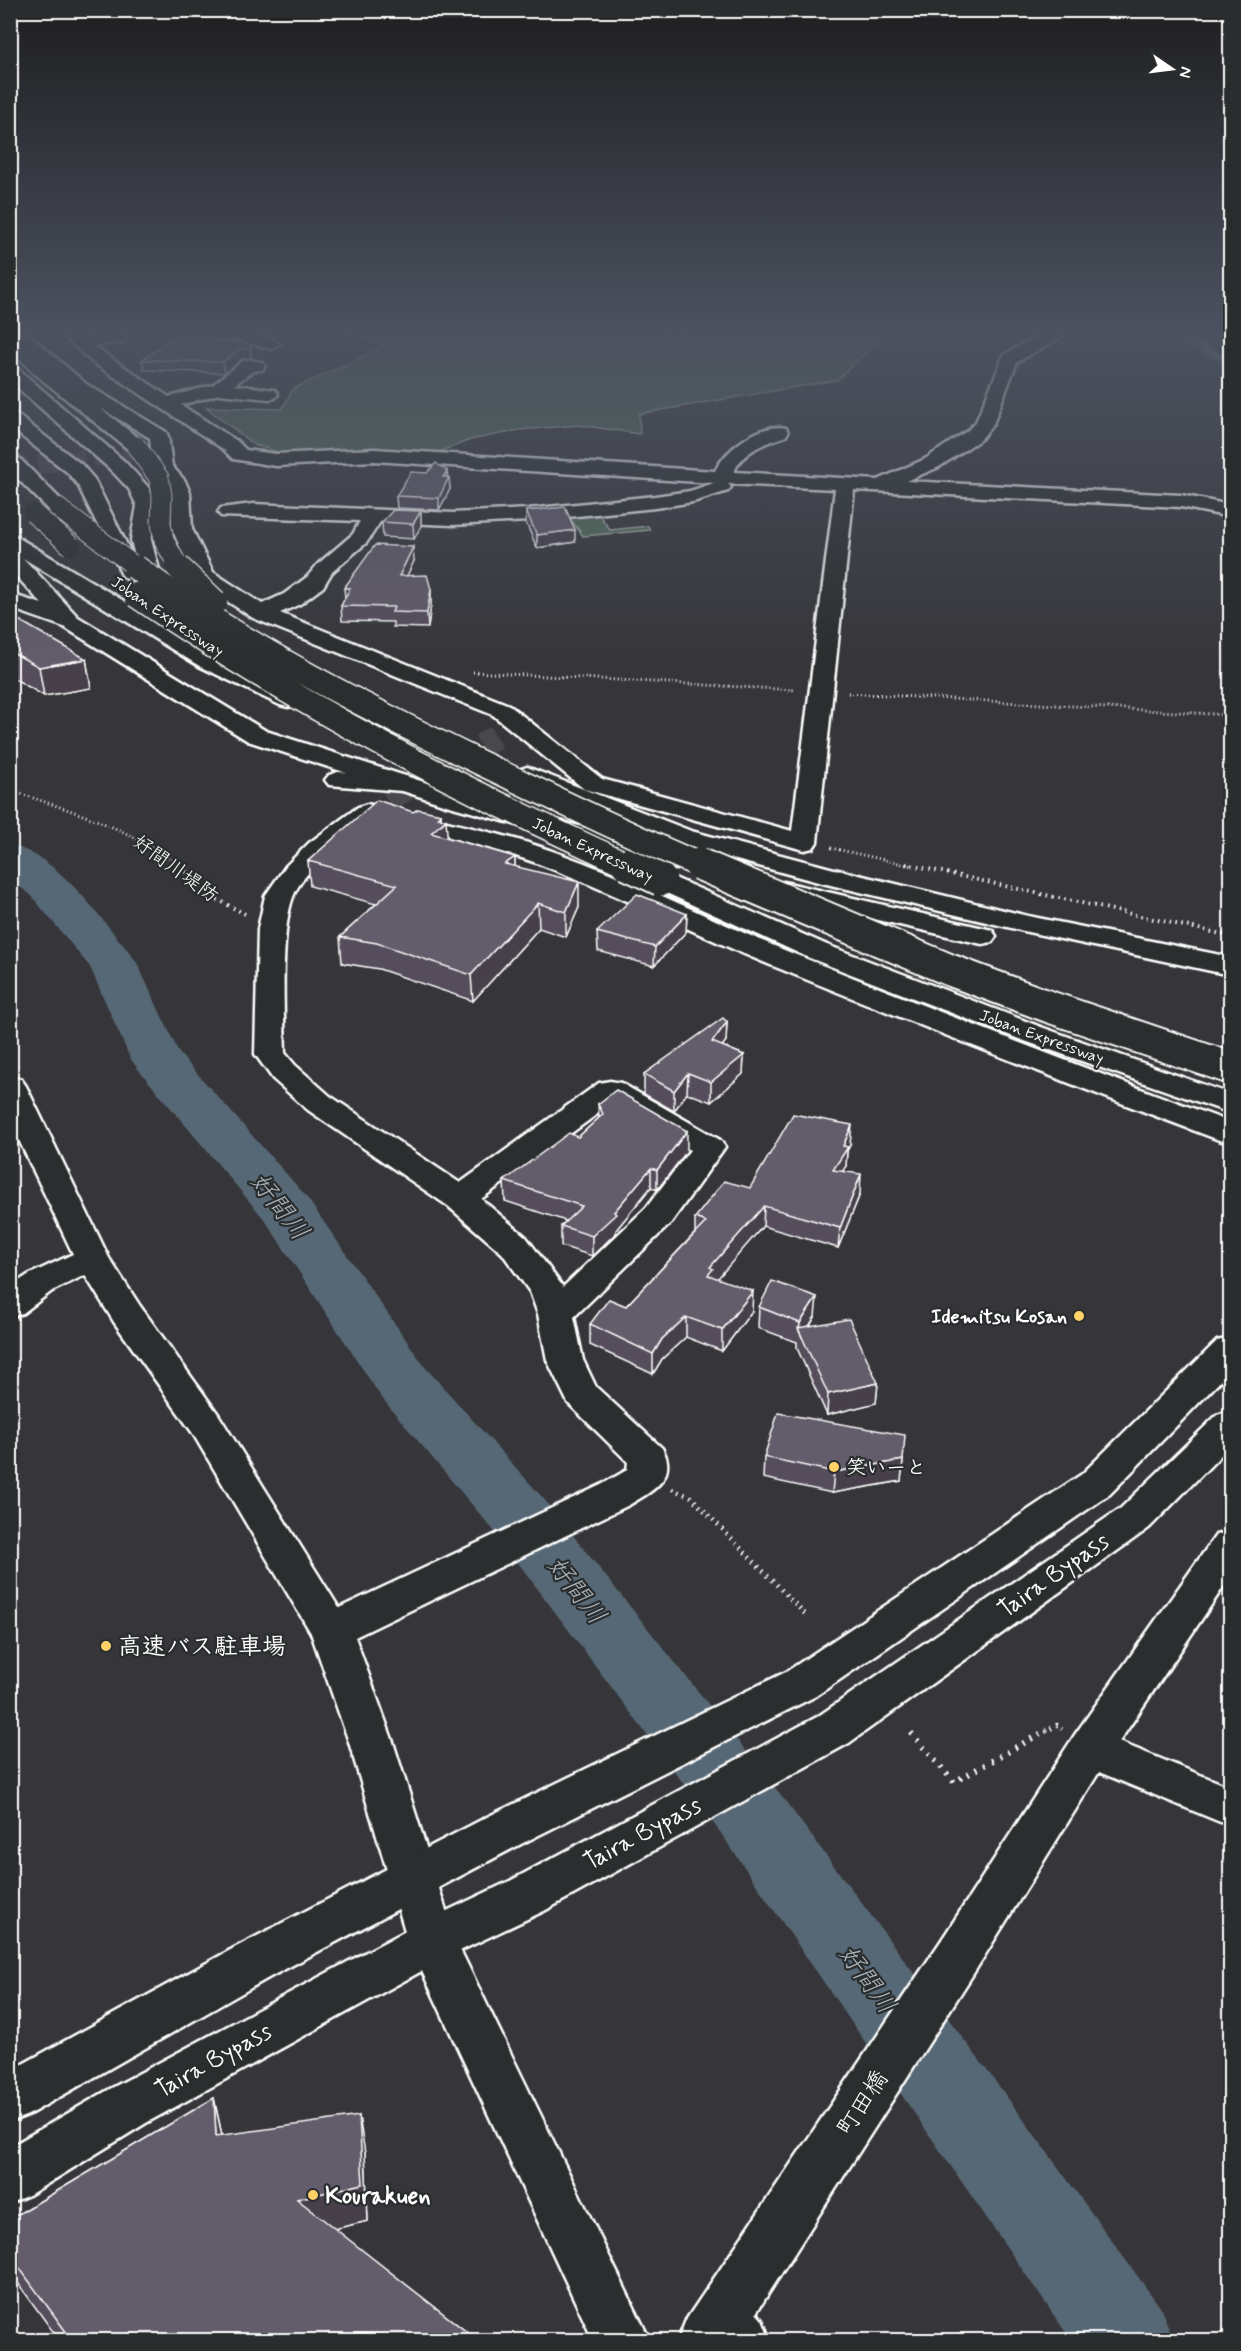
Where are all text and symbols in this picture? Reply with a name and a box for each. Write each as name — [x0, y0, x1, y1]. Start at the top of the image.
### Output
north arrow — [1142, 39, 1202, 99]
text: N — [1174, 65, 1197, 80]
street label: Joban Expressway — [107, 572, 227, 663]
street label: Joban Expressway — [529, 813, 656, 888]
street label: 好間川堤防 — [127, 829, 224, 910]
street label: Joban Expressway — [976, 1005, 1107, 1070]
water label: 好間川 — [241, 1166, 316, 1248]
place label: Idemitsu Kosan — [931, 1304, 1067, 1331]
marker: Idemitsu Kosan — [1072, 1309, 1086, 1323]
place label: 笑いーと — [846, 1455, 926, 1482]
marker: 笑いーと — [827, 1460, 841, 1474]
street label: Taira Bypass — [992, 1526, 1116, 1626]
water label: 好間川 — [538, 1550, 613, 1632]
place label: 高速バス駐車場 — [118, 1632, 286, 1663]
marker: 高速バス駐車場 — [99, 1639, 113, 1653]
street label: Taira Bypass — [578, 1790, 707, 1878]
water label: 好間川 — [830, 1939, 903, 2022]
street label: Taira Bypass — [150, 2016, 278, 2106]
street label: 町田橋 — [831, 2065, 896, 2142]
place label: Kourakuen — [325, 2181, 431, 2212]
marker: Kourakuen — [306, 2188, 320, 2202]

